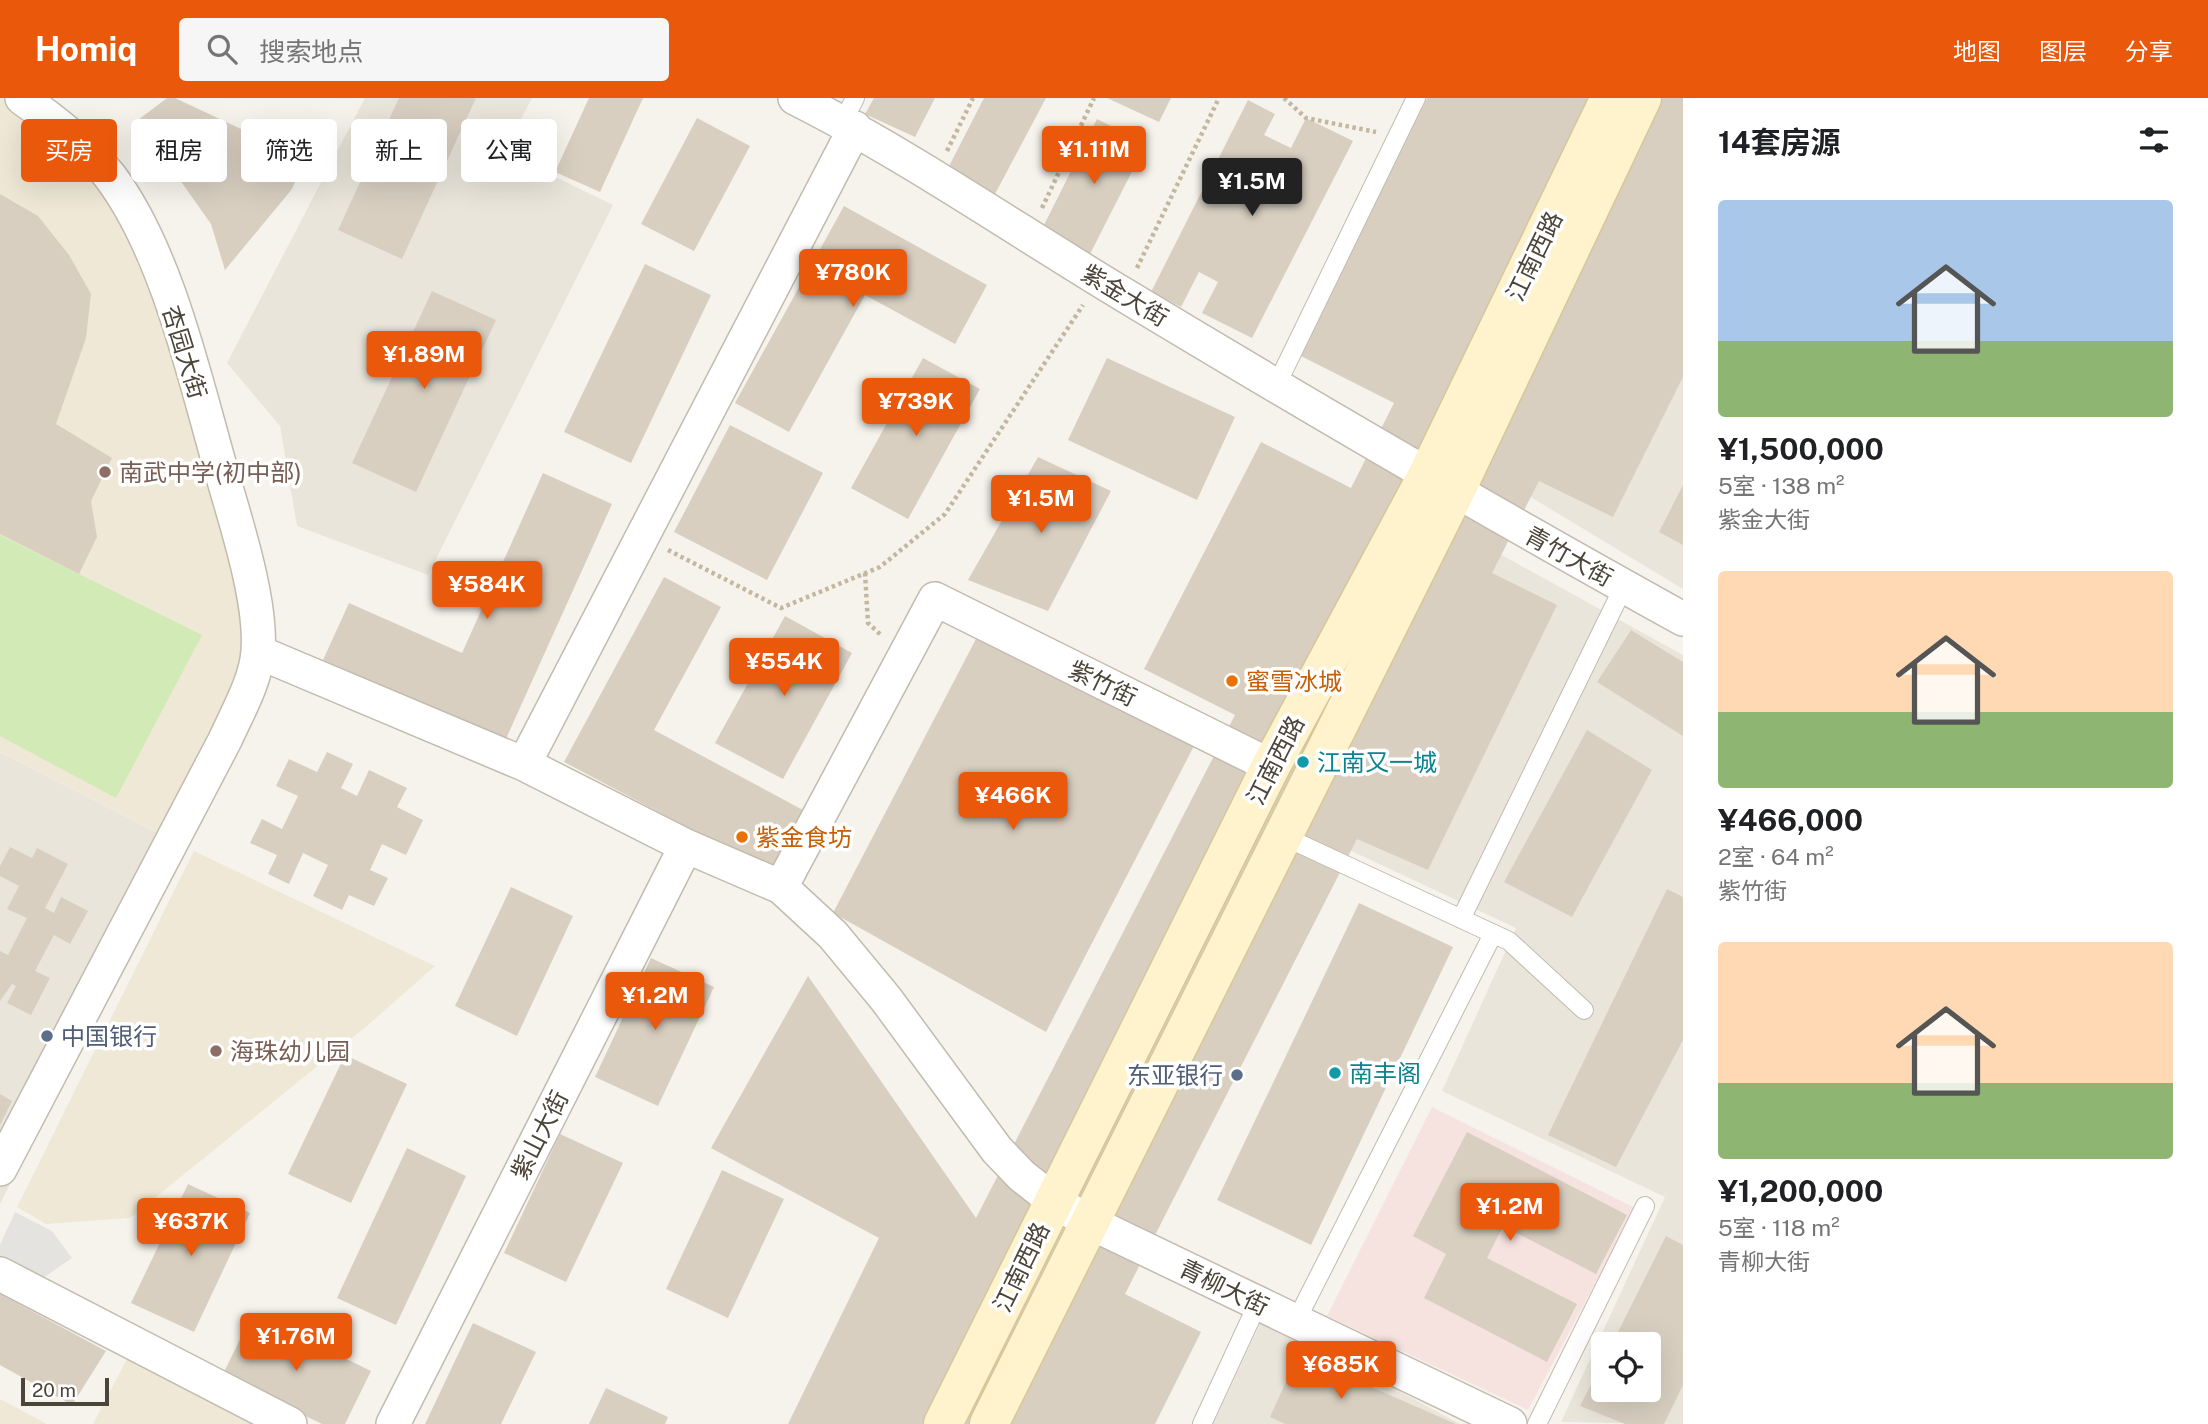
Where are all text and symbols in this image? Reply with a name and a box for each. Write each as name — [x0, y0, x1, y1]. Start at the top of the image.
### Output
search box — [179, 18, 669, 81]
text: Homiq — [35, 30, 137, 68]
icon: search — [203, 30, 241, 68]
text: 搜索地点 — [259, 36, 363, 67]
text: 地图 — [1953, 37, 2001, 65]
text: 图层 — [2039, 37, 2087, 65]
text: 分享 — [2125, 37, 2173, 65]
chip: 买房 — [21, 119, 117, 182]
chip: 租房 — [131, 119, 227, 182]
chip: 筛选 — [241, 119, 337, 182]
chip: 新上 — [351, 119, 447, 182]
chip: 公寓 — [461, 119, 557, 182]
icon: filters — [2135, 121, 2173, 159]
text: 14套房源 — [1718, 124, 1841, 160]
pin: ¥1.11M — [1037, 126, 1151, 186]
text: ¥1.11M — [1058, 135, 1130, 162]
pin: ¥1.5M — [1203, 158, 1301, 218]
text: ¥1.5M — [1218, 167, 1286, 194]
street label: 江南西路 — [1500, 207, 1568, 305]
icon: home — [1883, 246, 2009, 372]
pin: ¥780K — [804, 250, 902, 309]
text: ¥780K — [815, 258, 891, 285]
street label: 紫金大街 — [1077, 258, 1173, 332]
street label: 杏园大街 — [158, 302, 212, 402]
pin: ¥1.89M — [367, 331, 481, 391]
text: ¥1.89M — [383, 340, 465, 367]
pin: ¥739K — [867, 378, 965, 438]
text: ¥739K — [878, 387, 954, 414]
text: ¥1,500,000 — [1718, 431, 1884, 467]
place label: 南武中学(初中部) — [119, 458, 302, 486]
marker: 南武中学(初中部) — [97, 464, 113, 480]
text: 5室 · 138 m² — [1718, 472, 1845, 499]
pin: ¥1.5M — [992, 476, 1090, 535]
text: ¥1.5M — [1007, 484, 1075, 511]
text: 紫金大街 — [1718, 506, 1810, 533]
street label: 青竹大街 — [1520, 520, 1618, 592]
pin: ¥584K — [438, 561, 536, 621]
text: ¥584K — [448, 570, 526, 597]
icon: home — [1883, 617, 2009, 743]
pin: ¥554K — [735, 638, 833, 698]
text: ¥554K — [745, 647, 823, 674]
street label: 紫竹街 — [1065, 655, 1141, 711]
place label: 蜜雪冰城 — [1246, 667, 1342, 695]
marker: 蜜雪冰城 — [1224, 673, 1240, 689]
street label: 江南西路 — [1241, 711, 1309, 809]
place label: 江南又一城 — [1317, 748, 1437, 776]
marker: 江南又一城 — [1295, 754, 1311, 770]
pin: ¥466K — [964, 772, 1062, 832]
text: ¥466K — [974, 781, 1052, 808]
text: ¥466,000 — [1718, 802, 1863, 838]
place label: 紫金食坊 — [756, 823, 852, 851]
marker: 紫金食坊 — [734, 829, 750, 845]
text: 2室 · 64 m² — [1718, 843, 1834, 870]
text: 紫竹街 — [1718, 877, 1787, 904]
pin: ¥1.2M — [606, 972, 704, 1032]
text: ¥1.2M — [621, 981, 689, 1008]
icon: home — [1883, 988, 2009, 1114]
place label: 中国银行 — [61, 1022, 157, 1050]
marker: 中国银行 — [39, 1028, 55, 1044]
place label: 海珠幼儿园 — [230, 1037, 350, 1065]
marker: 海珠幼儿园 — [208, 1043, 224, 1059]
place label: 南丰阁 — [1349, 1059, 1421, 1087]
place label: 东亚银行 — [1127, 1061, 1223, 1089]
marker: 南丰阁 — [1327, 1065, 1343, 1081]
marker: 东亚银行 — [1229, 1067, 1245, 1083]
street label: 紫山大街 — [505, 1086, 573, 1184]
text: ¥1,200,000 — [1718, 1173, 1883, 1209]
pin: ¥1.2M — [1461, 1184, 1559, 1243]
text: ¥1.2M — [1476, 1192, 1544, 1219]
pin: ¥637K — [142, 1198, 240, 1258]
text: ¥637K — [153, 1207, 229, 1234]
text: 5室 · 118 m² — [1718, 1214, 1840, 1241]
street label: 江南西路 — [987, 1218, 1055, 1316]
text: 青柳大街 — [1718, 1248, 1810, 1275]
street label: 青柳大街 — [1175, 1253, 1273, 1321]
pin: ¥1.76M — [239, 1314, 353, 1373]
text: ¥1.76M — [256, 1322, 336, 1349]
map controls — [1591, 1332, 1661, 1402]
button: locate — [1591, 1332, 1661, 1402]
pin: ¥685K — [1292, 1342, 1390, 1401]
text: ¥685K — [1302, 1350, 1380, 1377]
scale bar — [21, 1375, 108, 1407]
text: 20 m — [32, 1379, 76, 1401]

